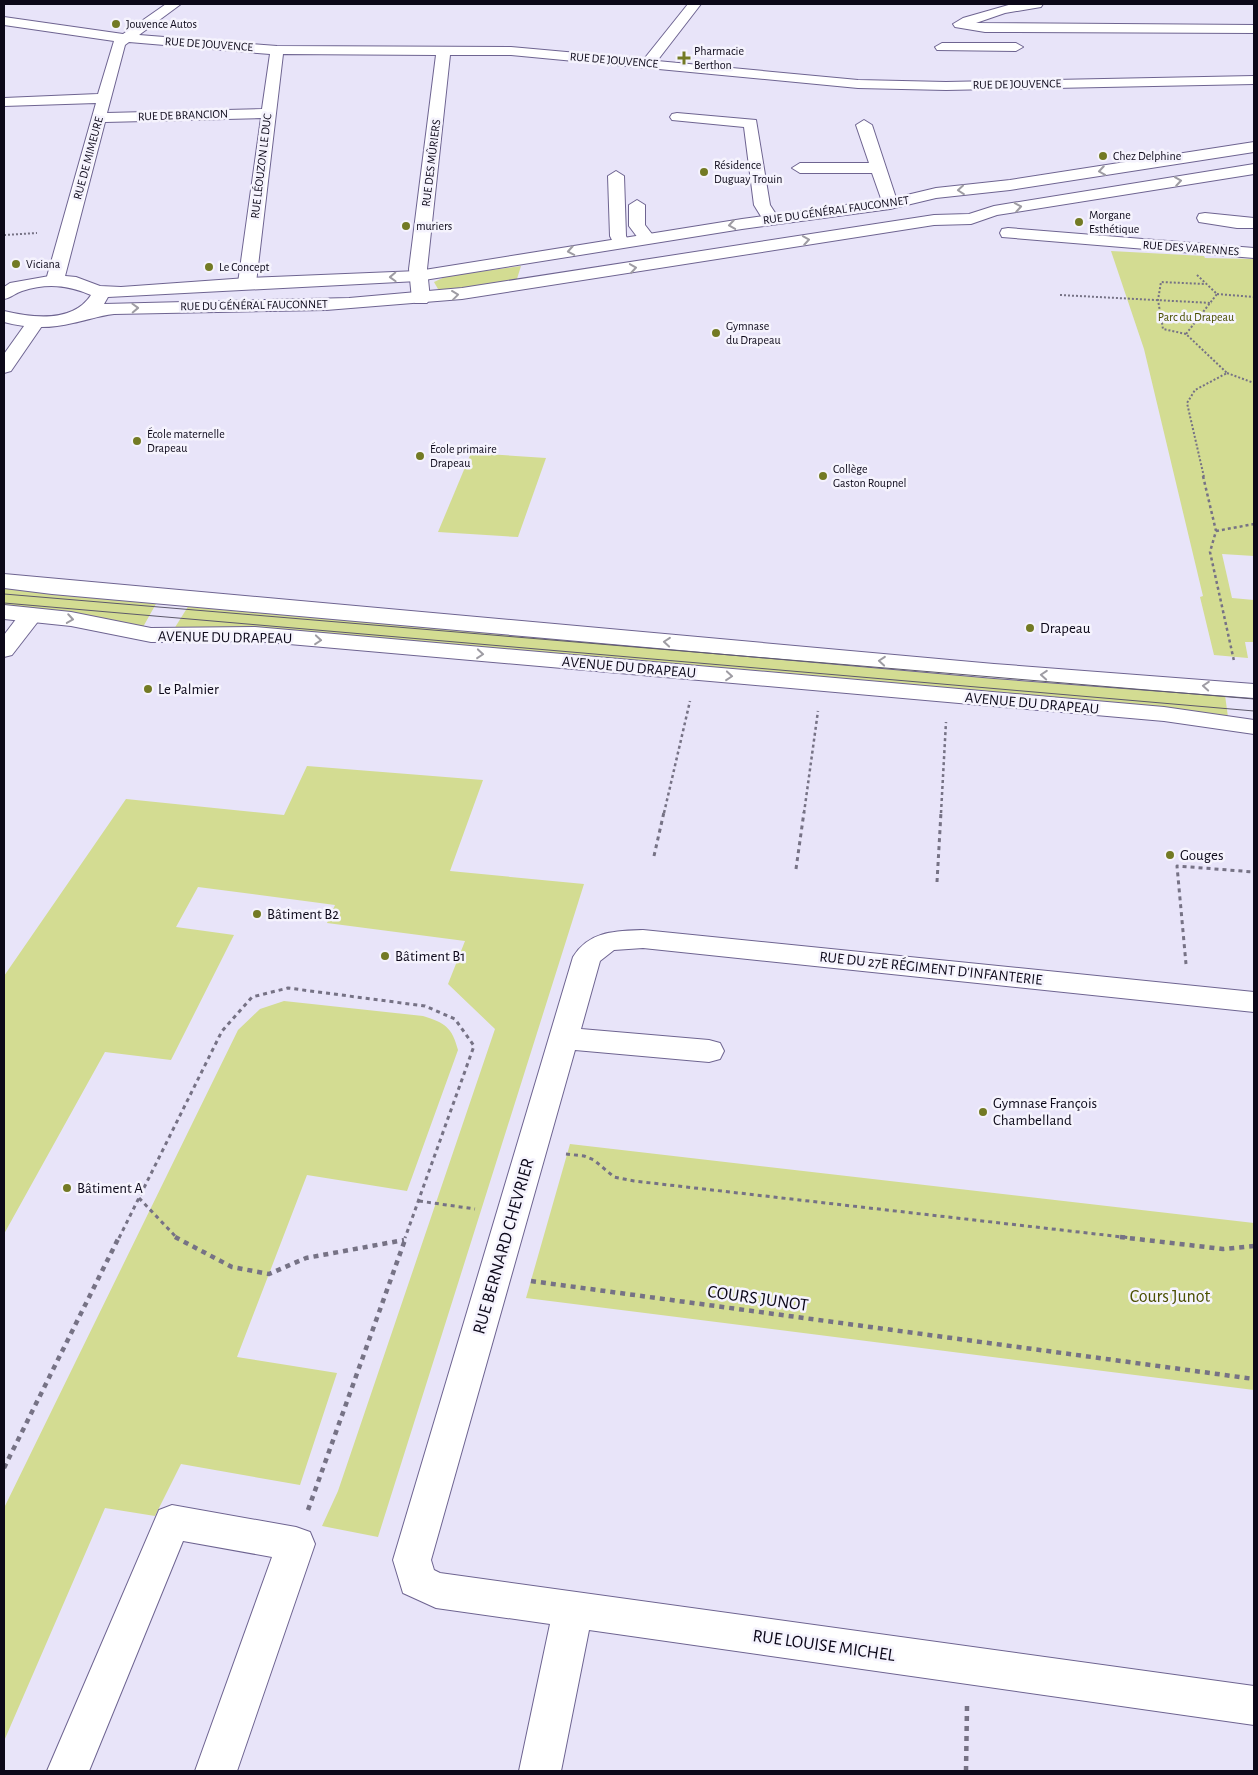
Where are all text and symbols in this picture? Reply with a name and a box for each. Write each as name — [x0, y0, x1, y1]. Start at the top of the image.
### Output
marker: Jouvence Autos — [110, 18, 122, 30]
place label: Jouvence Autos — [126, 18, 197, 30]
street label: RUE DE JOUVENCE — [164, 35, 254, 53]
place label: Pharmacie Berthon — [694, 45, 744, 71]
street label: RUE DE JOUVENCE — [569, 50, 659, 70]
marker: Pharmacie Berthon — [678, 52, 690, 64]
street label: RUE DE JOUVENCE — [973, 77, 1062, 91]
street label: RUE DE BRANCION — [138, 107, 228, 123]
street label: RUE LÉOUZON LE DUC — [248, 113, 273, 219]
street label: RUE DE MIMEURE — [71, 115, 105, 201]
street label: RUE DES MÛRIERS — [419, 118, 442, 207]
marker: Chez Delphine — [1097, 150, 1109, 162]
place label: Chez Delphine — [1113, 150, 1181, 162]
place label: Résidence Duguay Trouin — [714, 159, 782, 186]
one-way arrow — [1098, 165, 1107, 175]
marker: Résidence Duguay Trouin — [698, 166, 710, 178]
one-way arrow — [1175, 176, 1183, 187]
one-way arrow — [957, 184, 965, 195]
street label: RUE DU GÉNÉRAL FAUCONNET — [762, 193, 910, 226]
one-way arrow — [1014, 203, 1022, 213]
place label: Morgane Esthétique — [1089, 209, 1139, 235]
marker: Morgane Esthétique — [1073, 216, 1085, 228]
marker: muriers — [400, 220, 412, 232]
place label: muriers — [416, 220, 452, 232]
one-way arrow — [727, 220, 736, 230]
one-way arrow — [802, 236, 811, 246]
street label: RUE DES VARENNES — [1142, 239, 1240, 257]
one-way arrow — [567, 245, 576, 255]
marker: Viciana — [10, 258, 22, 270]
place label: Viciana — [26, 258, 61, 270]
marker: Le Concept — [203, 261, 215, 273]
place label: Le Concept — [219, 261, 270, 273]
one-way arrow — [629, 263, 637, 273]
one-way arrow — [389, 271, 397, 282]
one-way arrow — [451, 290, 459, 301]
street label: RUE DU GÉNÉRAL FAUCONNET — [180, 297, 328, 312]
one-way arrow — [132, 302, 140, 313]
park label: Parc du Drapeau — [1158, 311, 1234, 323]
place label: Gymnase du Drapeau — [726, 320, 781, 346]
marker: Gymnase du Drapeau — [710, 327, 722, 339]
place label: École maternelle Drapeau — [147, 427, 225, 454]
marker: École maternelle Drapeau — [131, 435, 143, 447]
place label: École primaire Drapeau — [430, 442, 497, 469]
marker: École primaire Drapeau — [414, 450, 426, 462]
place label: Collège Gaston Roupnel — [833, 463, 907, 489]
marker: Collège Gaston Roupnel — [817, 470, 829, 482]
one-way arrow — [66, 613, 74, 624]
place label: Drapeau — [1040, 621, 1091, 636]
marker: Drapeau — [1024, 622, 1036, 634]
street label: AVENUE DU DRAPEAU — [158, 629, 292, 646]
one-way arrow — [314, 634, 322, 645]
one-way arrow — [663, 637, 671, 648]
one-way arrow — [476, 648, 484, 659]
street label: AVENUE DU DRAPEAU — [561, 654, 697, 681]
one-way arrow — [877, 656, 885, 667]
one-way arrow — [1039, 669, 1047, 680]
one-way arrow — [725, 670, 733, 681]
one-way arrow — [1201, 681, 1209, 692]
place label: Le Palmier — [158, 682, 219, 697]
marker: Le Palmier — [142, 683, 154, 695]
street label: AVENUE DU DRAPEAU — [964, 690, 1100, 717]
place label: Gouges — [1180, 848, 1224, 863]
marker: Gouges — [1164, 849, 1176, 861]
place label: Bâtiment B2 — [267, 907, 339, 922]
marker: Bâtiment B2 — [251, 908, 263, 920]
street label: RUE DU 27E RÉGIMENT D'INFANTERIE — [819, 947, 1043, 988]
place label: Bâtiment B1 — [395, 949, 466, 964]
marker: Bâtiment B1 — [379, 950, 391, 962]
place label: Gymnase François Chambelland — [993, 1096, 1097, 1128]
marker: Gymnase François Chambelland — [977, 1106, 989, 1118]
street label: RUE BERNARD CHEVRIER — [470, 1156, 538, 1336]
place label: Bâtiment A — [77, 1181, 143, 1196]
marker: Bâtiment A — [61, 1182, 73, 1194]
street label: COURS JUNOT — [706, 1283, 810, 1315]
park label: Cours Junot — [1130, 1288, 1211, 1306]
street label: RUE LOUISE MICHEL — [751, 1627, 897, 1665]

